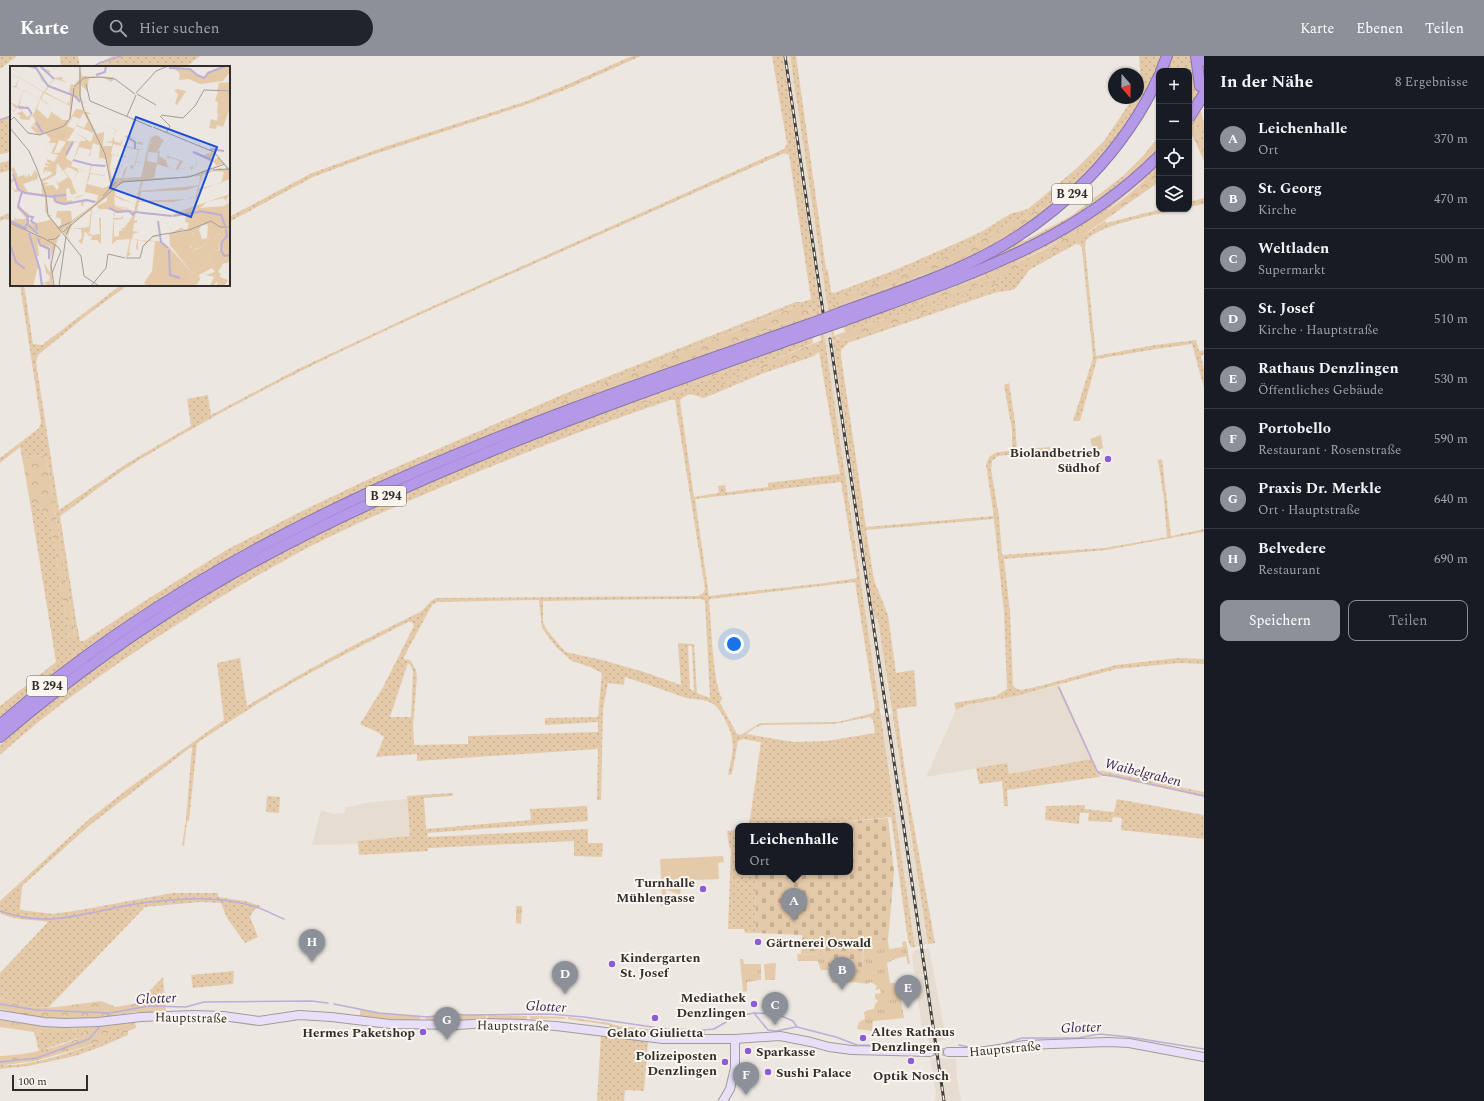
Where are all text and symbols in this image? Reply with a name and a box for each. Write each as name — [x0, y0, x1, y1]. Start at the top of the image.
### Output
search box — [93, 10, 373, 46]
text: Karte — [20, 14, 69, 43]
icon: search — [107, 17, 129, 39]
text: Hier suchen — [139, 17, 220, 40]
text: Karte — [1300, 18, 1334, 39]
text: Ebenen — [1356, 18, 1403, 39]
text: Teilen — [1425, 18, 1464, 39]
inset map — [10, 66, 230, 286]
north arrow — [1108, 68, 1144, 104]
map controls — [1156, 68, 1192, 212]
button: + — [1156, 68, 1192, 104]
text: In der Nähe — [1220, 69, 1313, 95]
text: 8 Ergebnisse — [1395, 72, 1468, 92]
button: − — [1156, 104, 1192, 140]
text: Leichenhalle — [1258, 117, 1347, 140]
text: A — [1228, 129, 1238, 149]
text: 370 m — [1434, 129, 1468, 149]
button: locate — [1156, 140, 1192, 176]
text: Ort — [1258, 140, 1278, 160]
button: layers — [1156, 176, 1192, 212]
text: St. Georg — [1258, 177, 1322, 200]
road number: B 294 — [1052, 184, 1092, 204]
text: B — [1228, 189, 1238, 209]
text: 470 m — [1434, 189, 1468, 209]
text: Kirche — [1258, 200, 1297, 220]
text: Weltladen — [1258, 237, 1329, 260]
text: C — [1228, 249, 1238, 269]
text: 500 m — [1434, 249, 1468, 269]
text: Supermarkt — [1258, 260, 1325, 280]
text: St. Josef — [1258, 297, 1314, 320]
text: D — [1228, 309, 1238, 329]
text: 510 m — [1434, 309, 1468, 329]
text: Kirche · Hauptstraße — [1258, 320, 1378, 340]
text: Rathaus Denzlingen — [1258, 357, 1399, 380]
text: E — [1229, 369, 1237, 389]
text: 530 m — [1434, 369, 1468, 389]
text: Öffentliches Gebäude — [1258, 380, 1384, 400]
text: Portobello — [1258, 417, 1331, 440]
text: F — [1229, 429, 1237, 449]
text: 590 m — [1434, 429, 1468, 449]
text: Restaurant · Rosenstraße — [1258, 440, 1401, 460]
place label: Biolandbetrieb Südhof — [1010, 443, 1101, 478]
marker: Biolandbetrieb Südhof — [1103, 454, 1113, 464]
text: Praxis Dr. Merkle — [1258, 477, 1381, 500]
road number: B 294 — [366, 486, 406, 506]
text: G — [1228, 489, 1238, 509]
text: 640 m — [1434, 489, 1468, 509]
text: Ort · Hauptstraße — [1258, 500, 1360, 520]
text: Belvedere — [1258, 537, 1326, 560]
text: H — [1228, 549, 1238, 569]
text: 690 m — [1434, 549, 1468, 569]
text: Restaurant — [1258, 560, 1320, 580]
button: Speichern — [1220, 600, 1340, 641]
button: Teilen — [1348, 600, 1468, 641]
your location — [724, 634, 744, 654]
road number: B 294 — [27, 676, 67, 696]
water label: Waibelgraben — [1102, 753, 1184, 792]
popup — [735, 823, 853, 875]
text: Leichenhalle — [749, 828, 839, 851]
text: Ort — [749, 851, 770, 871]
place label: Turnhalle Mühlengasse — [616, 873, 695, 908]
marker: Turnhalle Mühlengasse — [698, 884, 708, 894]
pin: A — [781, 888, 807, 921]
pin: H — [299, 929, 325, 962]
place label: Gärtnerei Oswald — [766, 933, 872, 953]
marker: Gärtnerei Oswald — [753, 937, 763, 947]
place label: Kindergarten St. Josef — [620, 948, 700, 983]
pin: B — [829, 957, 855, 990]
marker: Kindergarten St. Josef — [607, 959, 617, 969]
pin: D — [552, 961, 578, 994]
pin: E — [895, 975, 921, 1008]
water label: Glotter — [135, 987, 177, 1010]
place label: Mediathek Denzlingen — [677, 988, 746, 1023]
pin: C — [762, 992, 788, 1025]
water label: Glotter — [525, 995, 567, 1018]
marker: Mediathek Denzlingen — [749, 999, 759, 1009]
street label: Hauptstraße — [155, 1007, 227, 1029]
pin: G — [434, 1007, 460, 1040]
marker: Gelato Giulietta — [650, 1013, 660, 1023]
street label: Hauptstraße — [477, 1015, 549, 1037]
water label: Glotter — [1060, 1016, 1102, 1039]
place label: Altes Rathaus Denzlingen — [871, 1022, 955, 1057]
place label: Hermes Paketshop — [302, 1023, 415, 1043]
place label: Gelato Giulietta — [607, 1023, 703, 1043]
marker: Hermes Paketshop — [418, 1027, 428, 1037]
marker: Altes Rathaus Denzlingen — [858, 1033, 868, 1043]
street label: Hauptstraße — [968, 1036, 1042, 1062]
place label: Sparkasse — [756, 1042, 815, 1062]
place label: Polizeiposten Denzlingen — [635, 1046, 717, 1081]
marker: Sparkasse — [743, 1046, 753, 1056]
marker: Optik Nosch — [906, 1056, 916, 1066]
marker: Polizeiposten Denzlingen — [720, 1057, 730, 1067]
pin: F — [733, 1062, 759, 1095]
place label: Sushi Palace — [776, 1063, 851, 1083]
place label: Optik Nosch — [873, 1066, 949, 1086]
marker: Sushi Palace — [763, 1067, 773, 1077]
scale bar — [12, 1073, 88, 1092]
text: 100 m — [18, 1073, 47, 1090]

